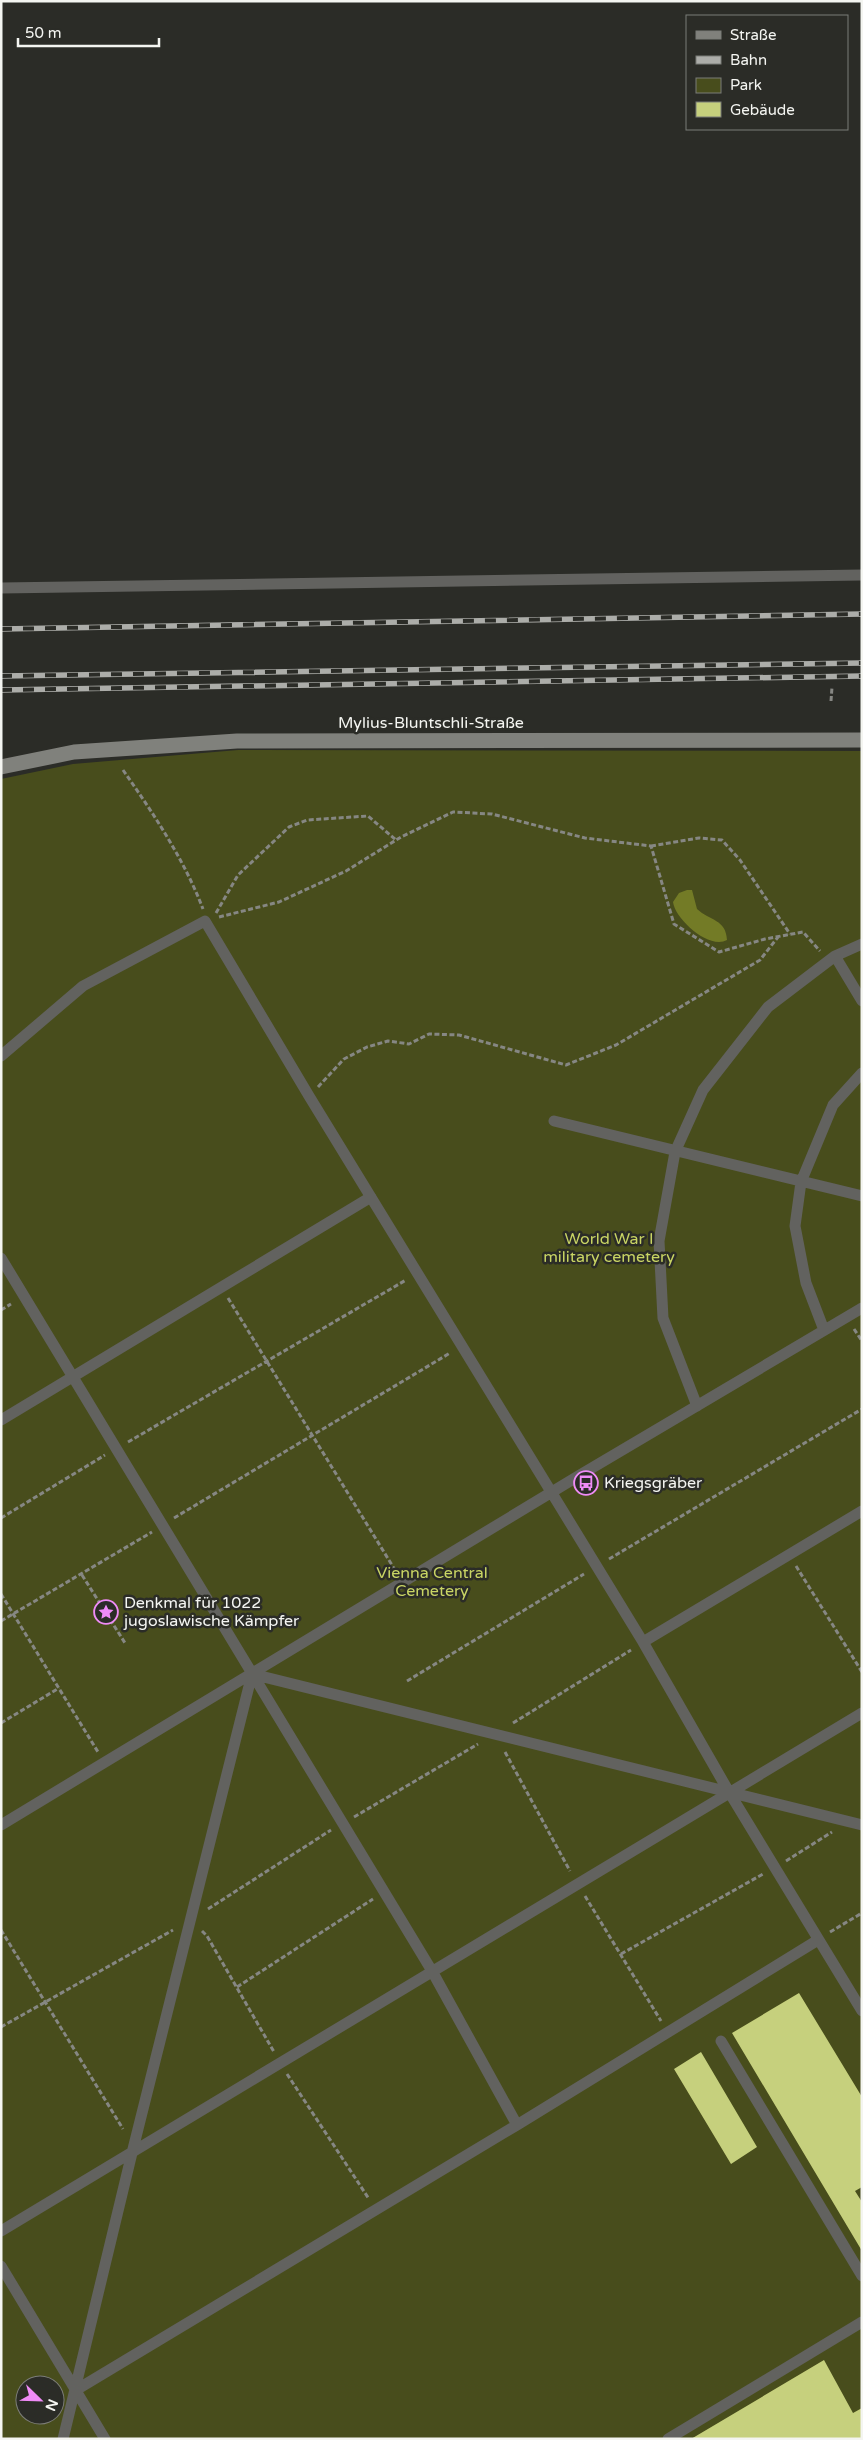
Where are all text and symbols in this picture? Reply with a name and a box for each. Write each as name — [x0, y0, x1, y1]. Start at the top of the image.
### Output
scale bar — [18, 15, 159, 47]
legend — [686, 15, 848, 130]
text: 50 m — [25, 24, 62, 42]
text: Straße — [730, 26, 776, 44]
text: Bahn — [730, 51, 767, 69]
text: Park — [730, 76, 762, 94]
text: Gebäude — [730, 101, 795, 119]
street label: Mylius-Bluntschli-Straße — [338, 713, 524, 733]
park label: World War I military cemetery — [543, 1229, 675, 1267]
bus stop icon: Kriegsgräber — [573, 1470, 599, 1496]
place label: Kriegsgräber — [604, 1473, 703, 1493]
park label: Vienna Central Cemetery — [376, 1563, 488, 1601]
place label: Denkmal für 1022 jugoslawische Kämpfer — [123, 1593, 300, 1631]
place icon: Denkmal für 1022 jugoslawische Kämpfer — [93, 1599, 119, 1625]
north arrow — [15, 2375, 65, 2425]
text: N — [41, 2396, 62, 2413]

